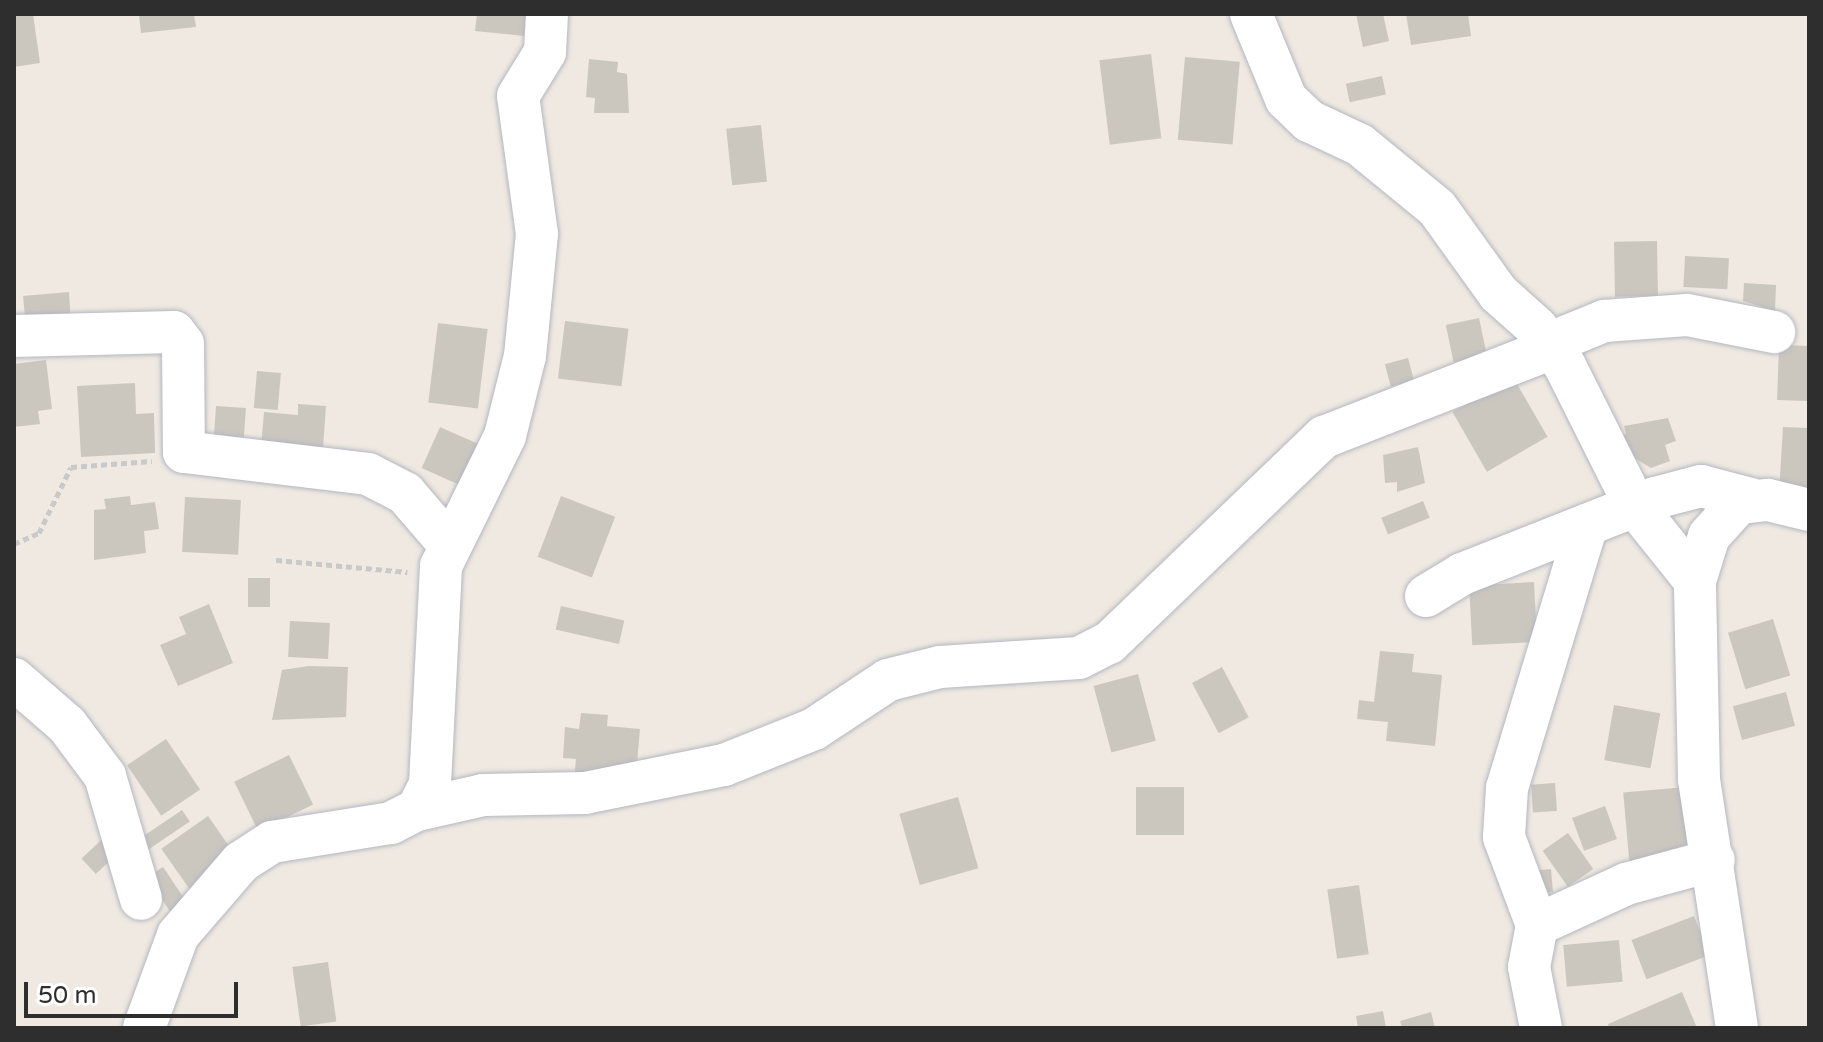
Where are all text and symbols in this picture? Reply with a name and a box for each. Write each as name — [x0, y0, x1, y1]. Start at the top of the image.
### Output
scale bar — [28, 966, 242, 1016]
text: 50 m — [38, 981, 96, 1010]

